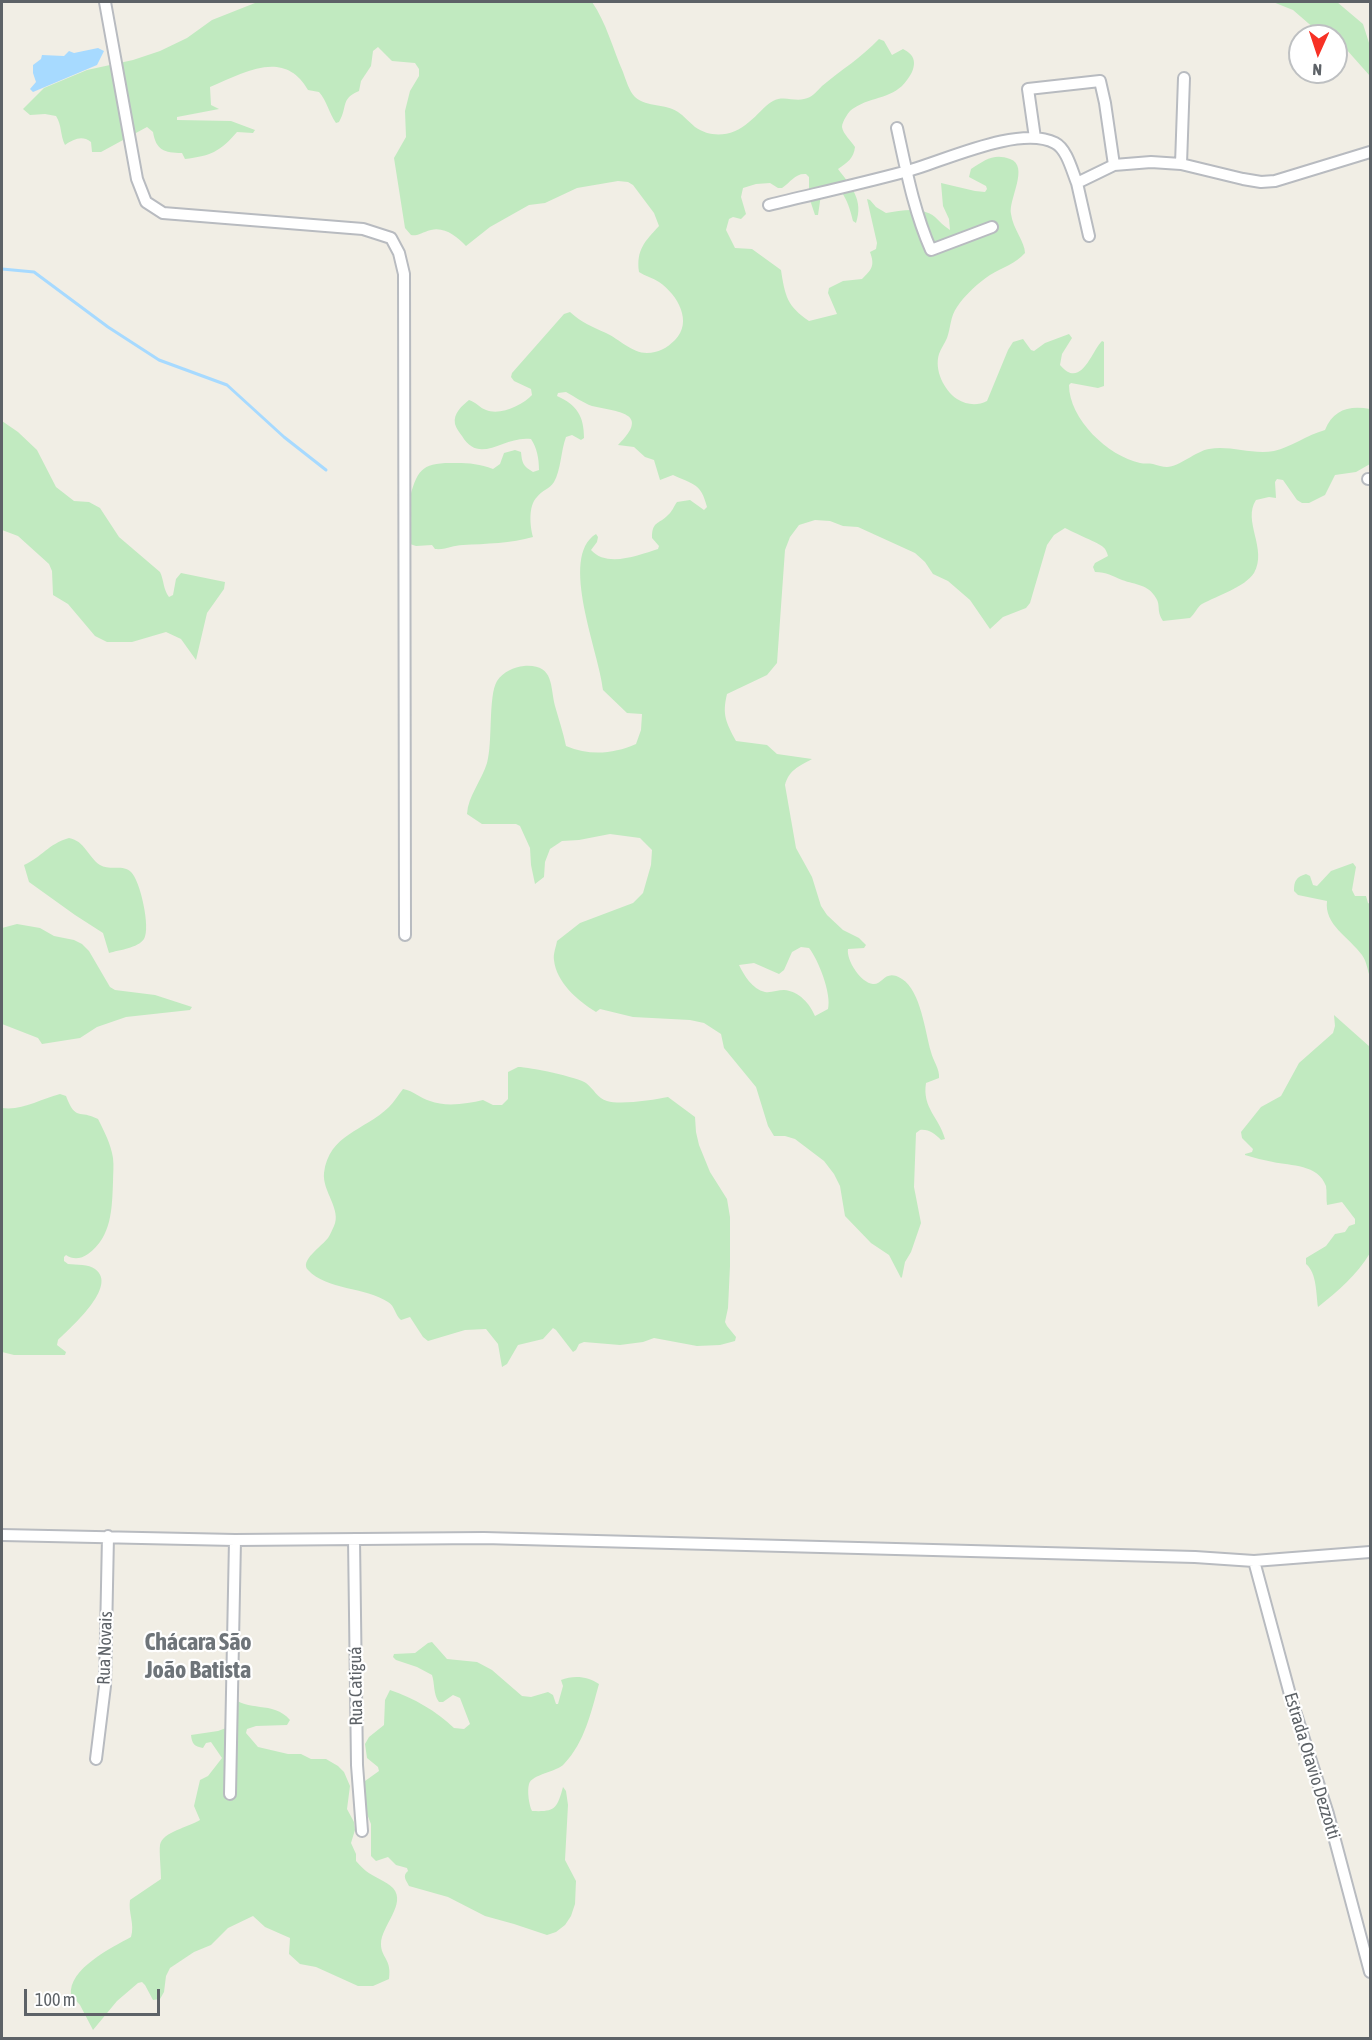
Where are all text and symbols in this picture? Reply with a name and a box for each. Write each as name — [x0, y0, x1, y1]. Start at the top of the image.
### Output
north arrow — [1288, 24, 1348, 84]
text: N — [1312, 61, 1322, 79]
street label: Rua Novais — [93, 1611, 117, 1685]
district label: Chácara São João Batista — [144, 1628, 252, 1684]
street label: Rua Catiguá — [345, 1646, 367, 1726]
street label: Estrada Otavio Dezzotti — [1279, 1690, 1345, 1842]
scale bar — [27, 1977, 164, 2015]
text: 100 m — [35, 1989, 76, 2010]

